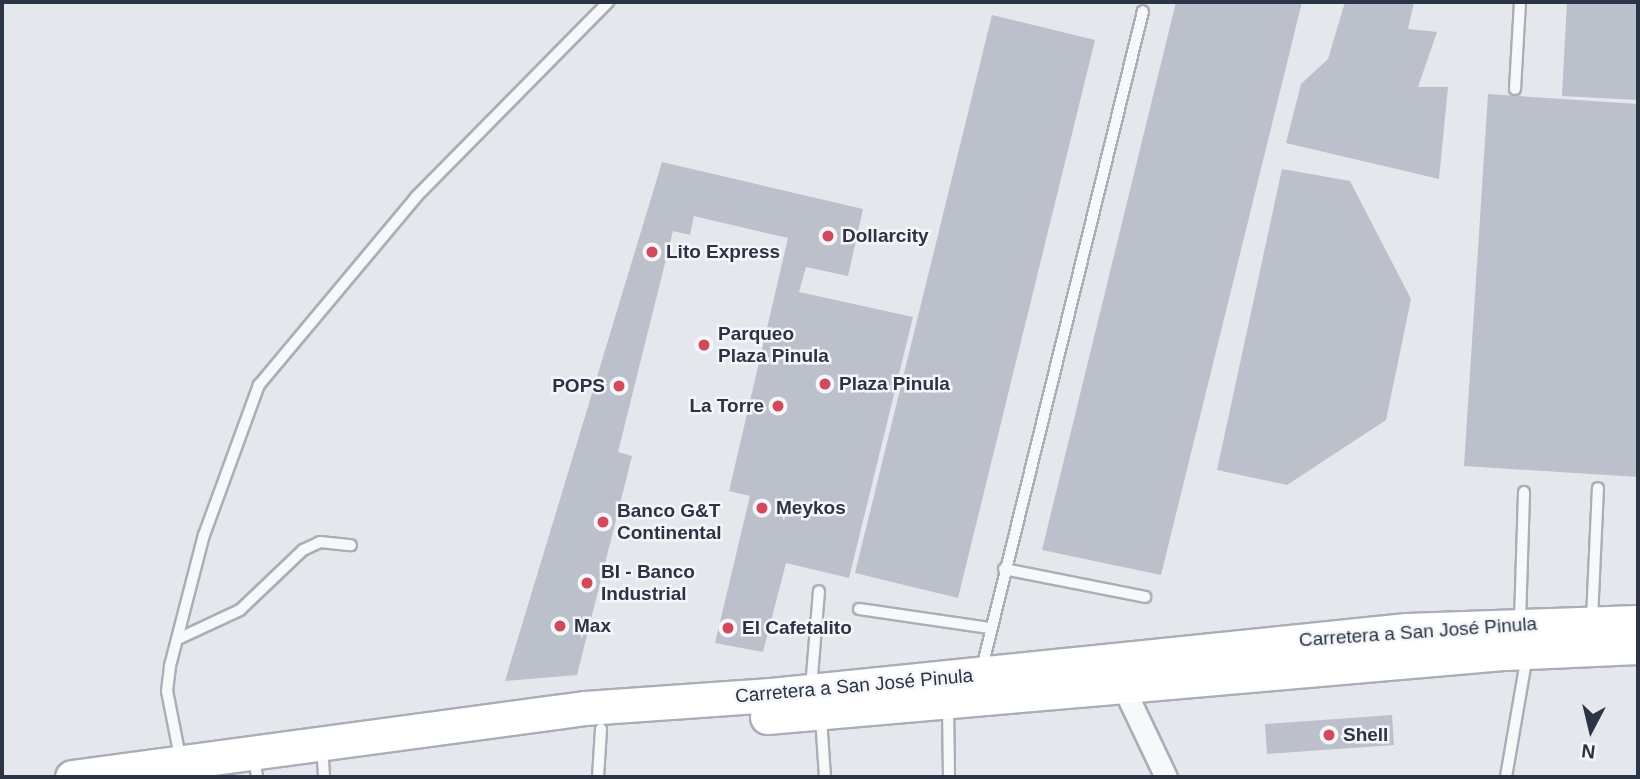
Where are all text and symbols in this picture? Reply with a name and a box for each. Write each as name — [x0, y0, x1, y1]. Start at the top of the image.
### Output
place label: Dollarcity — [842, 225, 929, 247]
marker: Dollarcity — [820, 228, 836, 244]
place label: Lito Express — [666, 241, 780, 263]
marker: Lito Express — [644, 244, 660, 260]
place label: Parqueo Plaza Pinula — [718, 323, 829, 367]
marker: Parqueo Plaza Pinula — [696, 337, 712, 353]
place label: Plaza Pinula — [839, 373, 950, 395]
place label: POPS — [552, 375, 605, 397]
marker: Plaza Pinula — [817, 376, 833, 392]
marker: POPS — [611, 378, 627, 394]
place label: La Torre — [689, 395, 764, 417]
marker: La Torre — [770, 398, 786, 414]
place label: Meykos — [776, 497, 846, 519]
place label: Banco G&T Continental — [617, 500, 721, 544]
marker: Meykos — [754, 500, 770, 516]
marker: Banco G&T Continental — [595, 514, 611, 530]
place label: BI - Banco Industrial — [601, 561, 695, 605]
marker: BI - Banco Industrial — [579, 575, 595, 591]
street label: Carretera a San José Pinula — [1298, 612, 1538, 652]
place label: Max — [574, 615, 611, 637]
place label: El Cafetalito — [742, 617, 852, 639]
marker: Max — [552, 618, 568, 634]
marker: El Cafetalito — [720, 620, 736, 636]
street label: Carretera a San José Pinula — [734, 664, 974, 708]
north arrow — [1556, 695, 1626, 765]
place label: Shell — [1343, 724, 1388, 746]
marker: Shell — [1321, 727, 1337, 743]
text: N — [1580, 740, 1596, 763]

